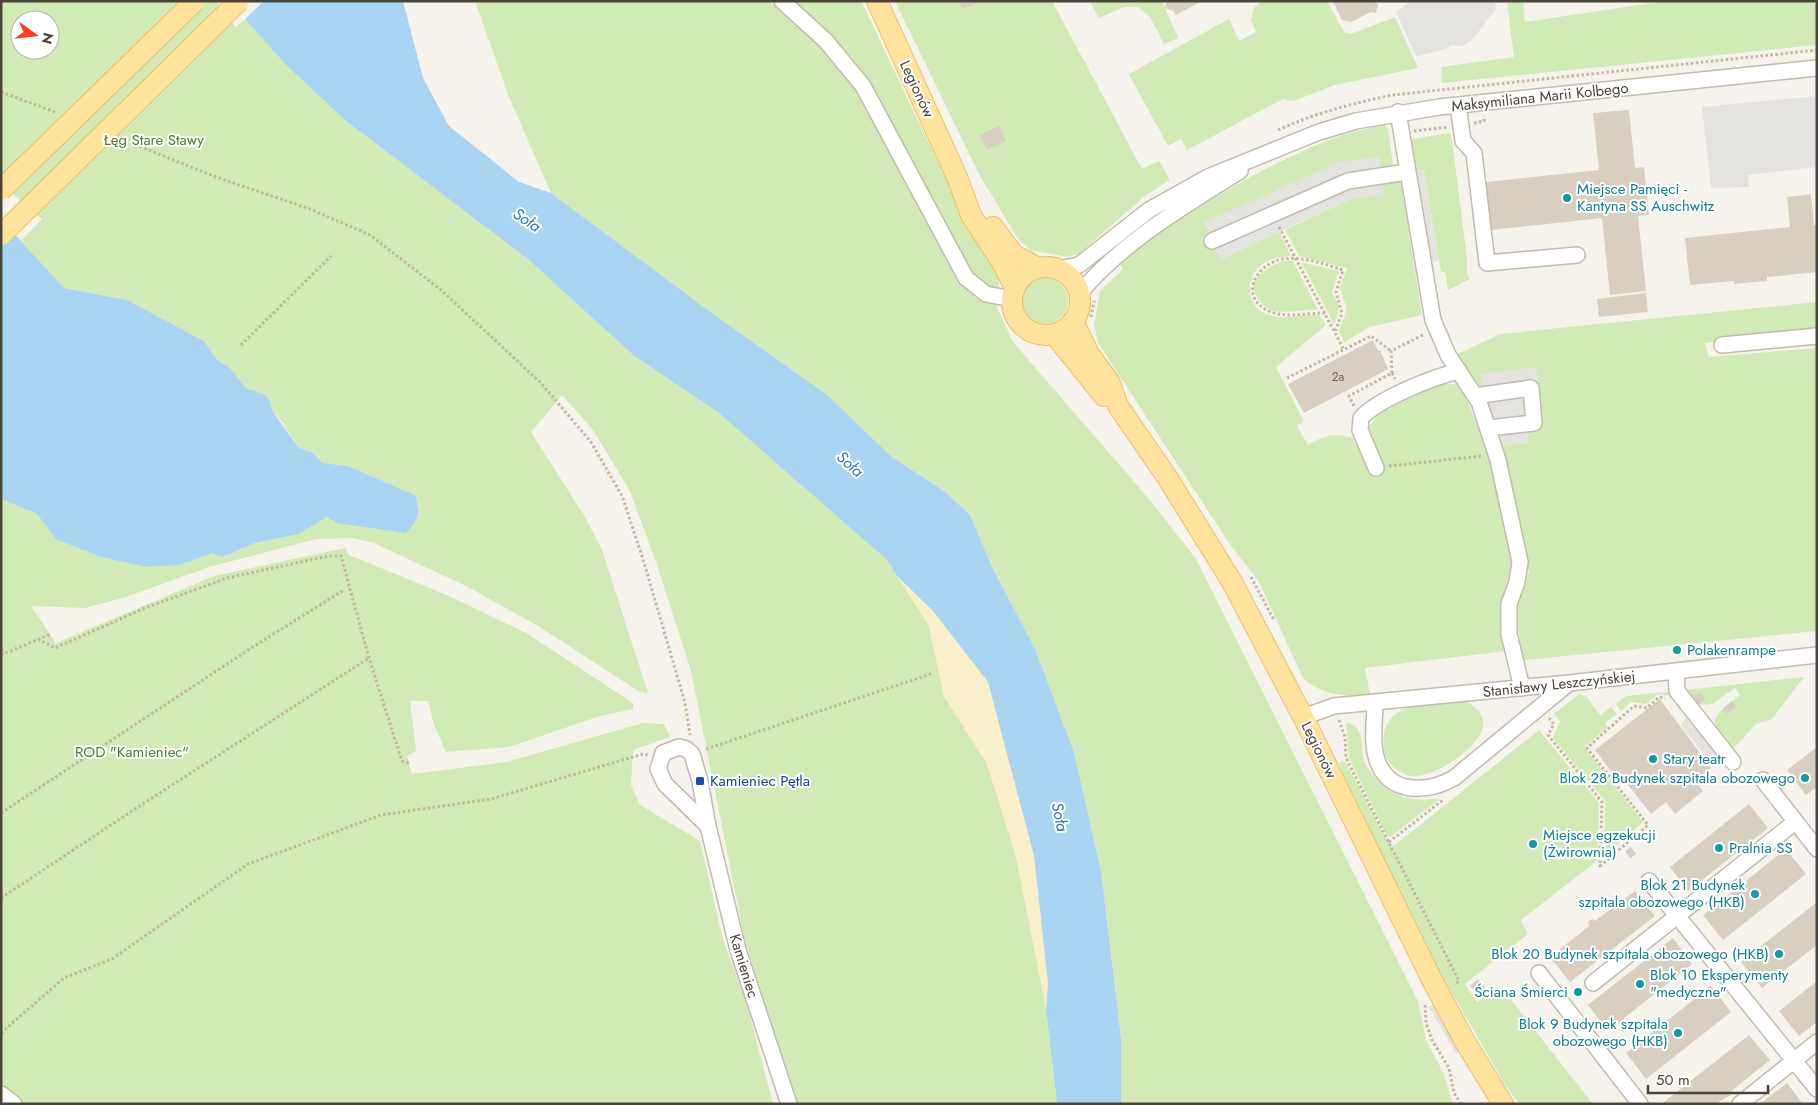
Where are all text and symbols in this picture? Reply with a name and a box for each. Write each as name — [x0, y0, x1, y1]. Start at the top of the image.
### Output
north arrow — [10, 10, 60, 60]
text: N — [36, 30, 59, 46]
street label: Legionów — [894, 57, 940, 122]
street label: Maksymiliana Marii Kolbego — [1450, 77, 1630, 117]
park label: Łęg Stare Stawy — [103, 129, 204, 151]
place label: Miejsce Pamięci - Kantyna SS Auschwitz — [1577, 178, 1714, 217]
marker: Miejsce Pamięci - Kantyna SS Auschwitz — [1561, 192, 1573, 204]
water label: Soła — [508, 202, 546, 238]
house number: 2a — [1332, 368, 1345, 386]
water label: Soła — [831, 446, 869, 482]
place label: Polakenrampe — [1687, 639, 1776, 661]
marker: Polakenrampe — [1671, 644, 1683, 656]
street label: Stanisławy Leszczyńskiej — [1482, 665, 1636, 703]
street label: Legionów — [1296, 718, 1343, 783]
park label: ROD "Kamieniec" — [75, 741, 189, 763]
place label: Stary teatr — [1663, 748, 1727, 770]
marker: Stary teatr — [1647, 753, 1659, 765]
place label: Blok 28 Budynek szpitala obozowego — [1559, 767, 1795, 789]
place label: Kamieniec Pętla — [710, 770, 810, 792]
marker: Blok 28 Budynek szpitala obozowego — [1799, 772, 1811, 784]
marker: Kamieniec Pętla — [694, 775, 706, 787]
water label: Soła — [1046, 800, 1074, 834]
place label: Miejsce egzekucji (Żwirownia) — [1543, 824, 1656, 863]
place label: Pralnia SS — [1729, 837, 1793, 859]
marker: Miejsce egzekucji (Żwirownia) — [1527, 838, 1539, 850]
marker: Pralnia SS — [1713, 842, 1725, 854]
place label: Blok 21 Budynek szpitala obozowego (HKB) — [1578, 874, 1745, 913]
marker: Blok 21 Budynek szpitala obozowego (HKB) — [1749, 888, 1761, 900]
street label: Kamieniec — [724, 931, 764, 1001]
place label: Blok 20 Budynek szpitala obozowego (HKB) — [1491, 943, 1769, 965]
marker: Blok 20 Budynek szpitala obozowego (HKB) — [1773, 948, 1785, 960]
place label: Blok 10 Eksperymenty "medyczne" — [1650, 964, 1789, 1003]
marker: Blok 10 Eksperymenty "medyczne" — [1634, 978, 1646, 990]
place label: Ściana Śmierci — [1474, 981, 1568, 1003]
marker: Ściana Śmierci — [1572, 986, 1584, 998]
place label: Blok 9 Budynek szpitala obozowego (HKB) — [1519, 1013, 1668, 1052]
marker: Blok 9 Budynek szpitala obozowego (HKB) — [1672, 1027, 1684, 1039]
scale bar — [1648, 1062, 1768, 1094]
text: 50 m — [1656, 1069, 1690, 1091]

